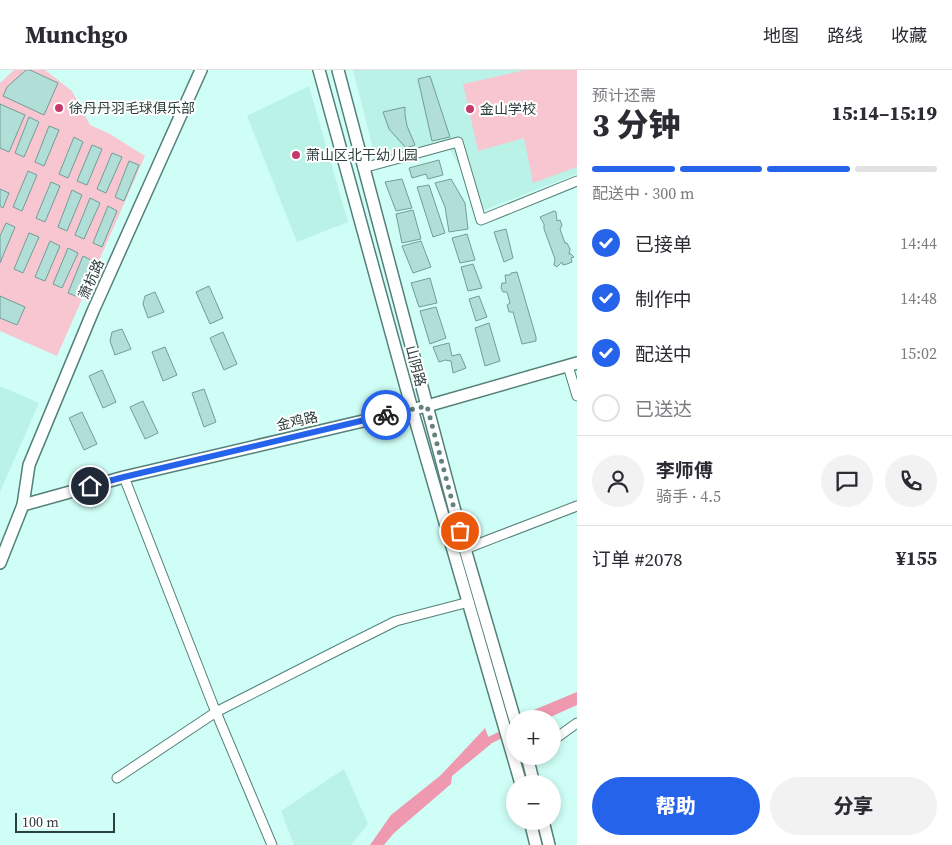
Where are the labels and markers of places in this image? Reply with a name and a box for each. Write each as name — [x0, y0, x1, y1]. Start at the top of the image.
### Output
place label: 徐丹丹羽毛球俱乐部 — [69, 98, 195, 118]
place label: 金山学校 — [480, 99, 536, 119]
marker: 徐丹丹羽毛球俱乐部 — [53, 102, 65, 114]
marker: 金山学校 — [464, 103, 476, 115]
place label: 萧山区北干幼儿园 — [306, 145, 418, 165]
marker: 萧山区北干幼儿园 — [290, 149, 302, 161]
pin — [69, 465, 111, 507]
pin — [439, 510, 481, 552]

